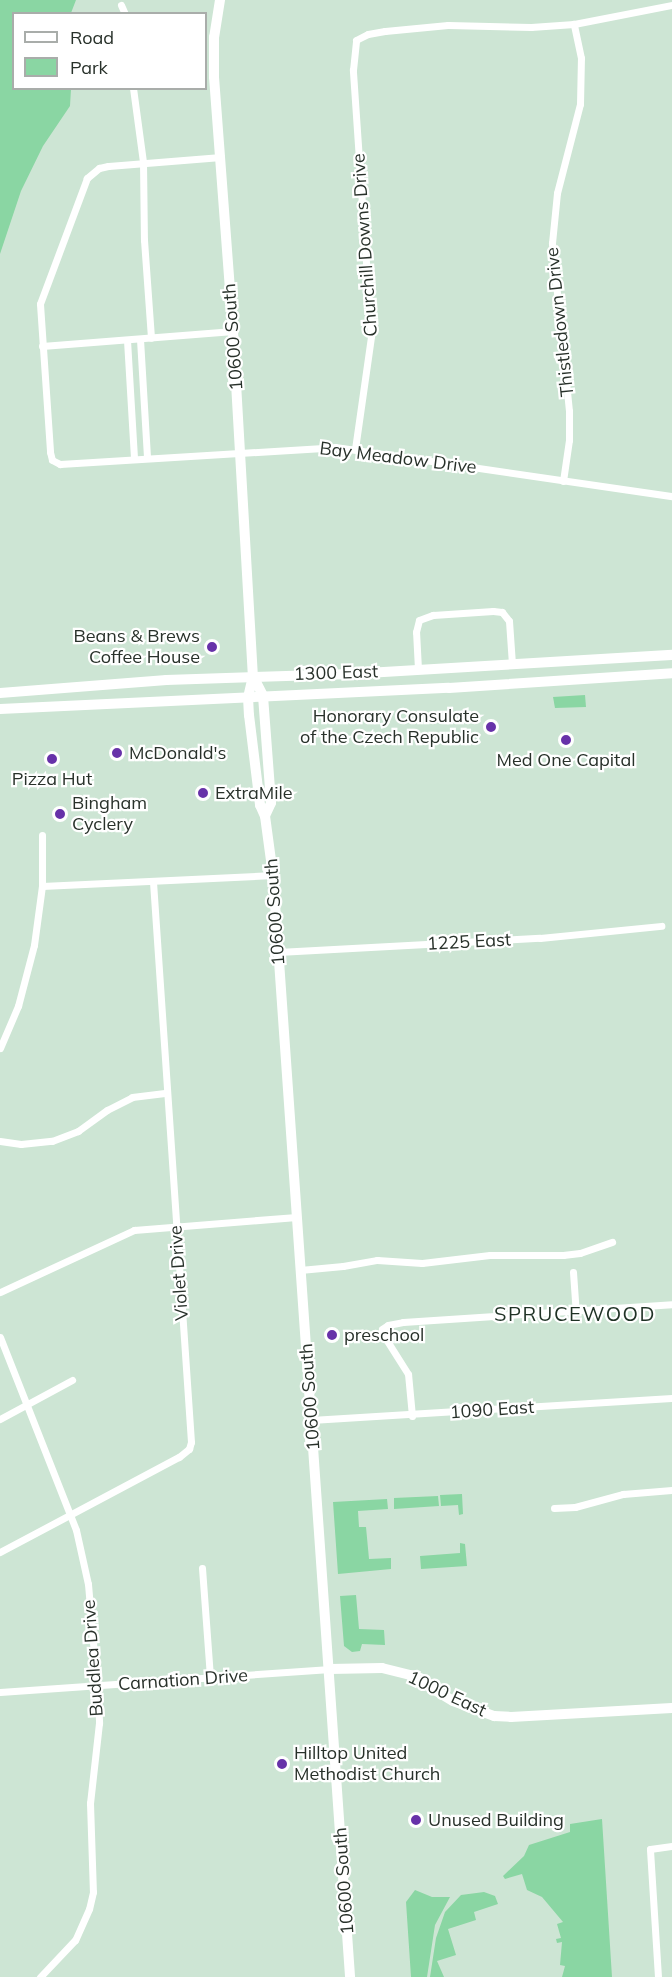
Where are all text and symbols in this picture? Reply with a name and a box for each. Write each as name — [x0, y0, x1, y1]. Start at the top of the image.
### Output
legend — [12, 12, 207, 90]
text: Road — [70, 26, 114, 49]
text: Park — [70, 56, 108, 79]
street label: Churchill Downs Drive — [348, 153, 382, 337]
street label: Thistledown Drive — [541, 246, 579, 398]
street label: 10600 South — [218, 283, 248, 391]
street label: Bay Meadow Drive — [318, 438, 478, 478]
place label: Beans & Brews Coffee House — [73, 626, 200, 668]
marker: Beans & Brews Coffee House — [205, 640, 219, 654]
street label: 1300 East — [294, 661, 378, 685]
place label: Honorary Consulate of the Czech Republic — [300, 706, 479, 748]
marker: Honorary Consulate of the Czech Republic — [484, 720, 498, 734]
marker: Med One Capital — [559, 733, 573, 747]
place label: McDonald's — [129, 742, 226, 764]
marker: McDonald's — [110, 746, 124, 760]
place label: Med One Capital — [497, 749, 635, 771]
marker: Pizza Hut — [45, 752, 59, 766]
place label: Pizza Hut — [12, 768, 92, 790]
place label: ExtraMile — [215, 782, 293, 804]
marker: ExtraMile — [196, 786, 210, 800]
place label: Bingham Cyclery — [72, 793, 147, 836]
marker: Bingham Cyclery — [53, 807, 67, 821]
street label: 10600 South — [260, 858, 290, 966]
street label: 1225 East — [426, 929, 512, 955]
street label: Violet Drive — [165, 1225, 193, 1321]
district label: SPRUCEWOOD — [494, 1301, 656, 1325]
place label: preschool — [344, 1324, 424, 1346]
marker: preschool — [325, 1328, 339, 1342]
street label: 10600 South — [295, 1343, 325, 1451]
street label: 1090 East — [449, 1396, 535, 1424]
street label: Buddlea Drive — [78, 1599, 108, 1717]
street label: Carnation Drive — [117, 1665, 249, 1695]
street label: 1000 East — [404, 1666, 490, 1722]
place label: Hilltop United Methodist Church — [294, 1743, 440, 1786]
marker: Hilltop United Methodist Church — [275, 1757, 289, 1771]
place label: Unused Building — [428, 1809, 564, 1831]
marker: Unused Building — [409, 1813, 423, 1827]
street label: 10600 South — [329, 1827, 359, 1935]

